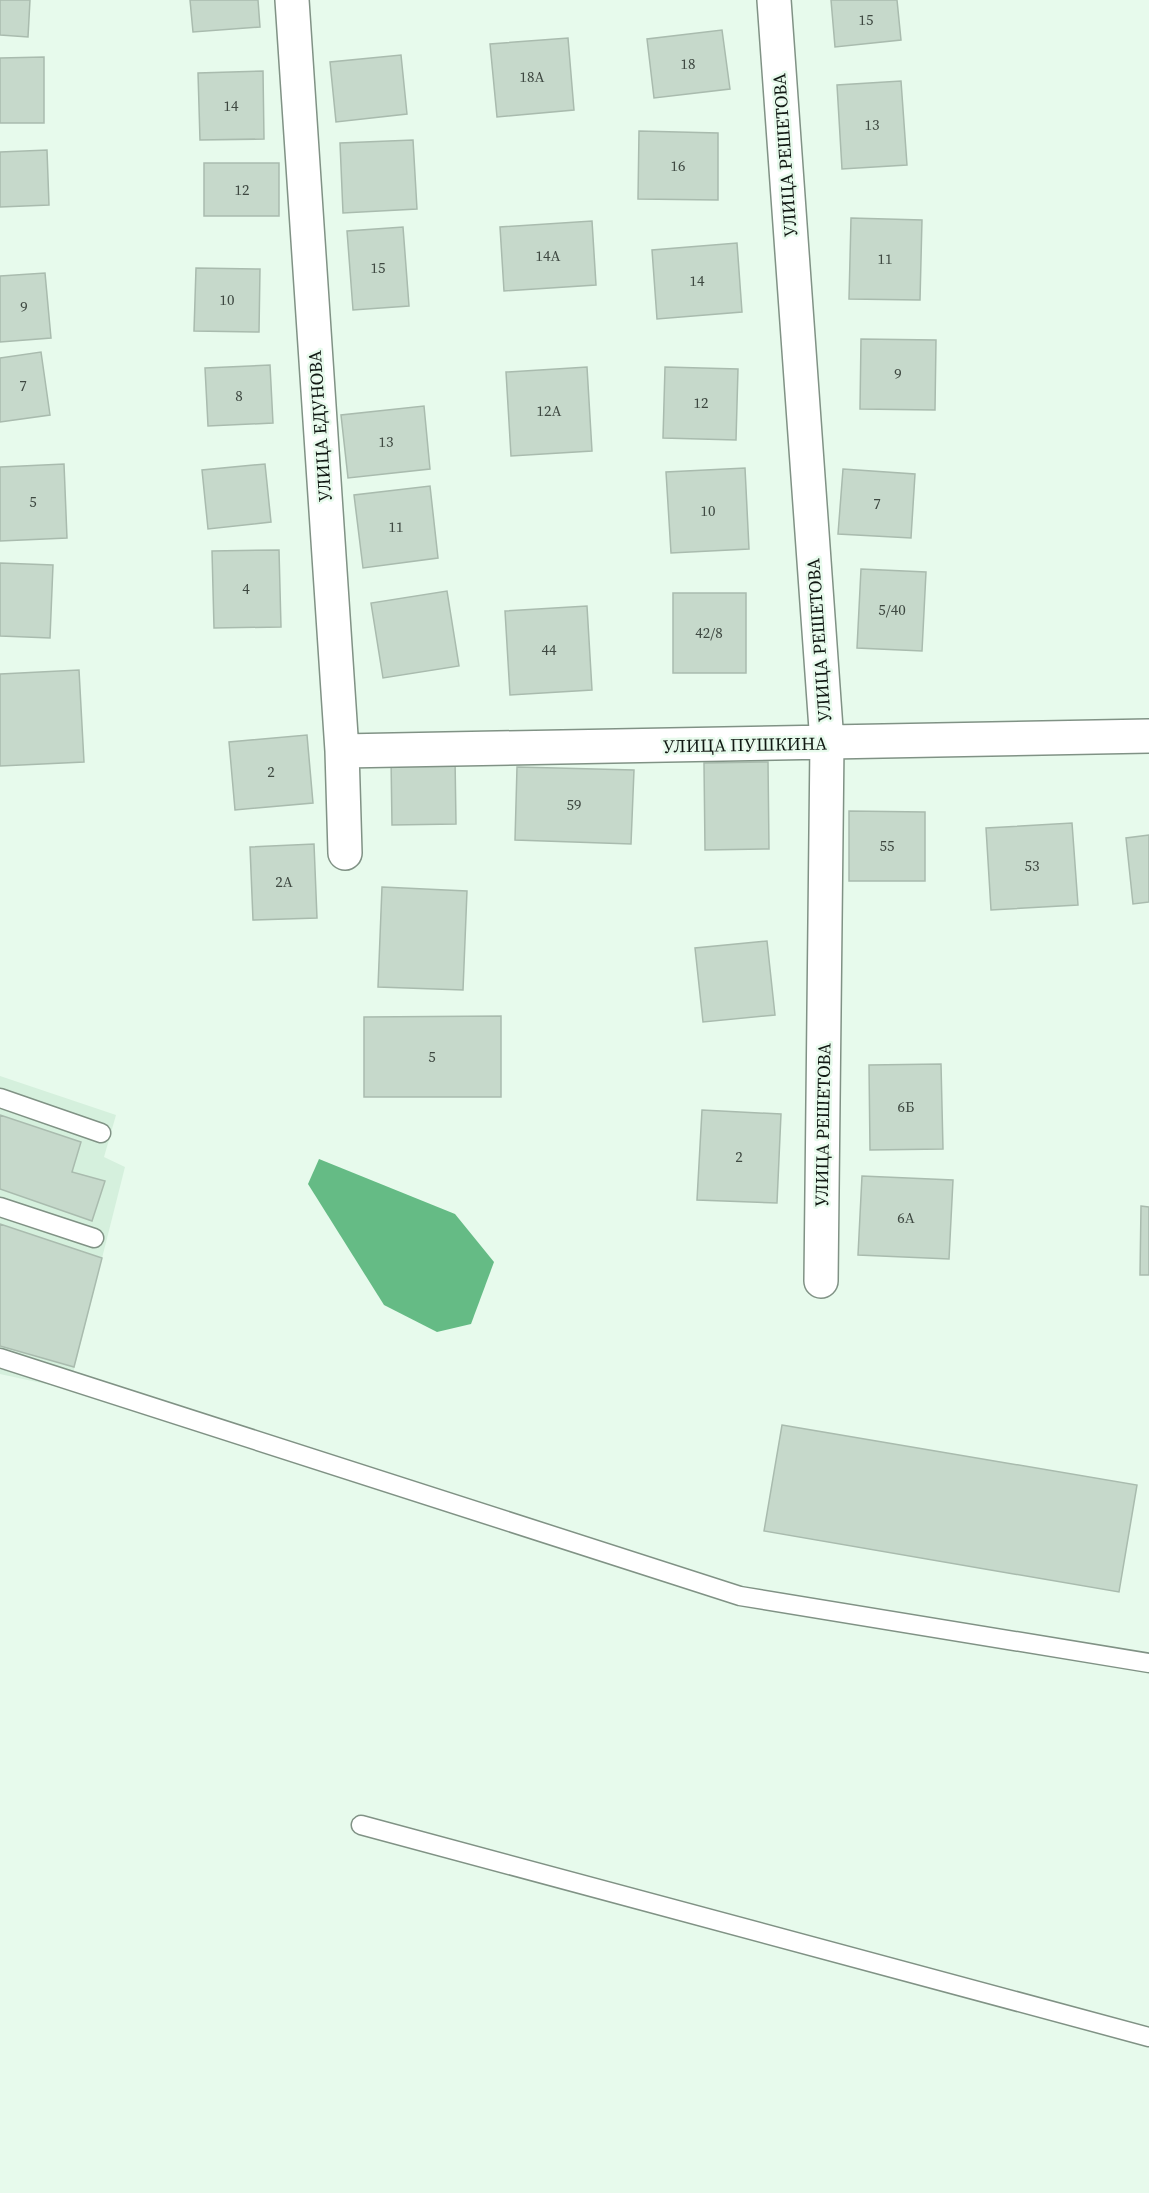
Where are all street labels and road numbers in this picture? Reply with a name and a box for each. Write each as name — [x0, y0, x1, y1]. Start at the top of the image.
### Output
street label: УЛИЦА РЕШЕТОВА — [766, 72, 803, 238]
street label: УЛИЦА ЕДУНОВА — [302, 350, 337, 502]
street label: УЛИЦА РЕШЕТОВА — [800, 557, 837, 723]
street label: УЛИЦА ПУШКИНА — [663, 731, 827, 758]
street label: УЛИЦА РЕШЕТОВА — [809, 1043, 836, 1207]

